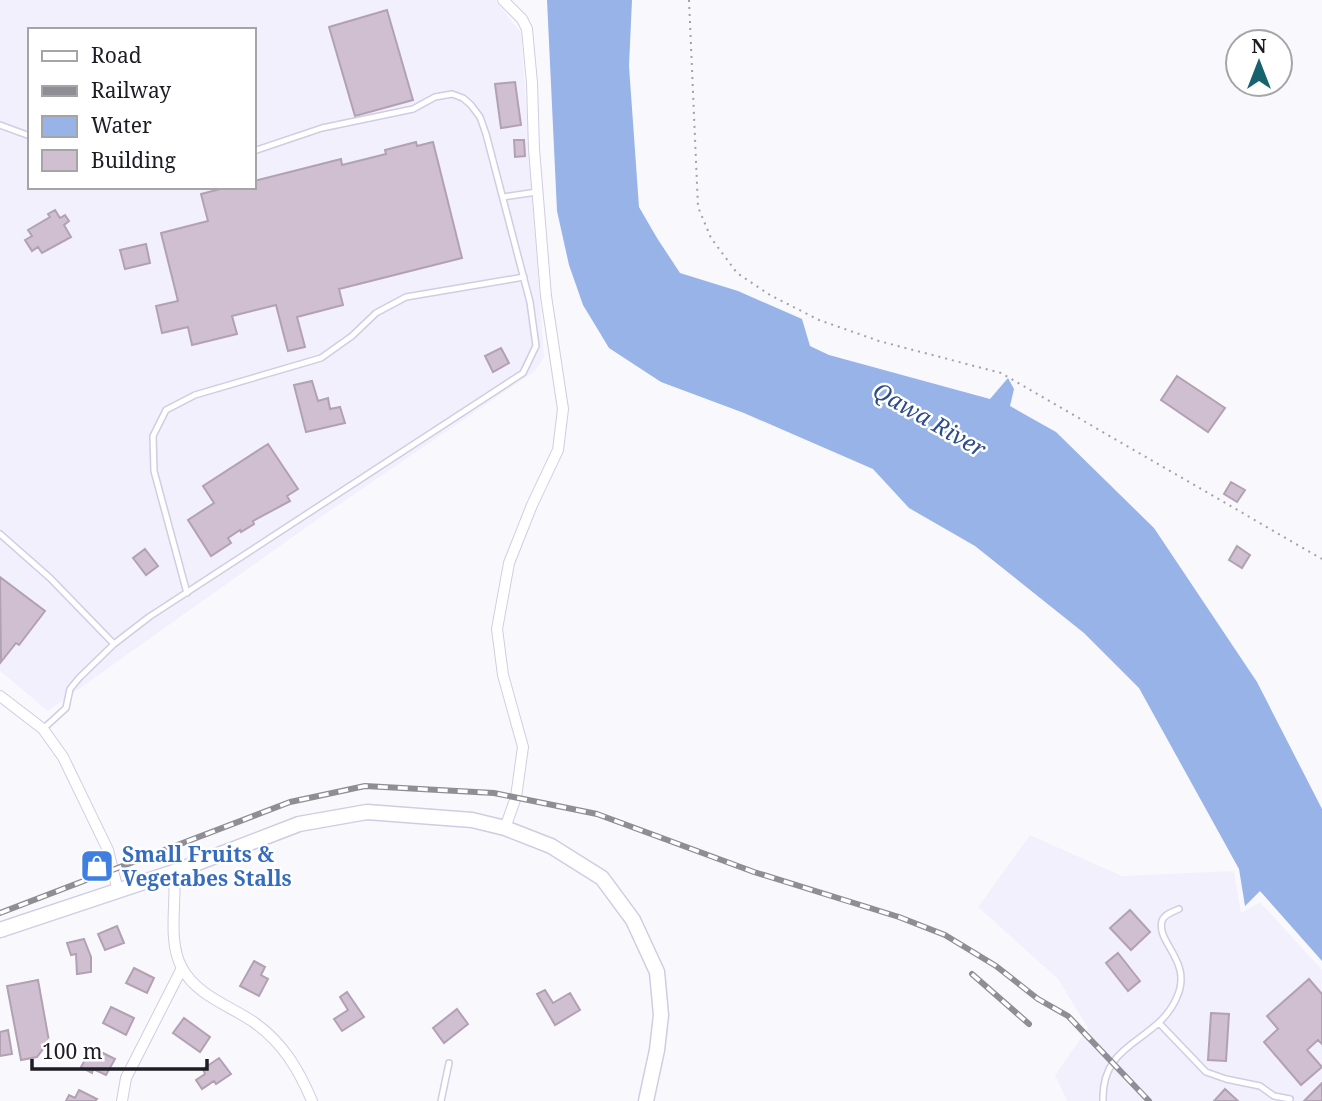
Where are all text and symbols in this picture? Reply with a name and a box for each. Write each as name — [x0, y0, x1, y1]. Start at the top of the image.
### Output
legend — [28, 28, 256, 189]
north arrow — [1224, 28, 1294, 98]
text: N — [1252, 33, 1267, 59]
text: Road — [91, 41, 142, 69]
text: Railway — [91, 76, 171, 104]
text: Water — [91, 111, 152, 139]
text: Building — [91, 146, 176, 174]
water label: Qawa River — [868, 374, 992, 464]
place label: Small Fruits & Vegetabes Stalls — [122, 840, 292, 892]
shop icon: Small Fruits & Vegetabes Stalls — [78, 847, 116, 885]
scale bar — [32, 1028, 206, 1072]
text: 100 m — [42, 1037, 103, 1065]

